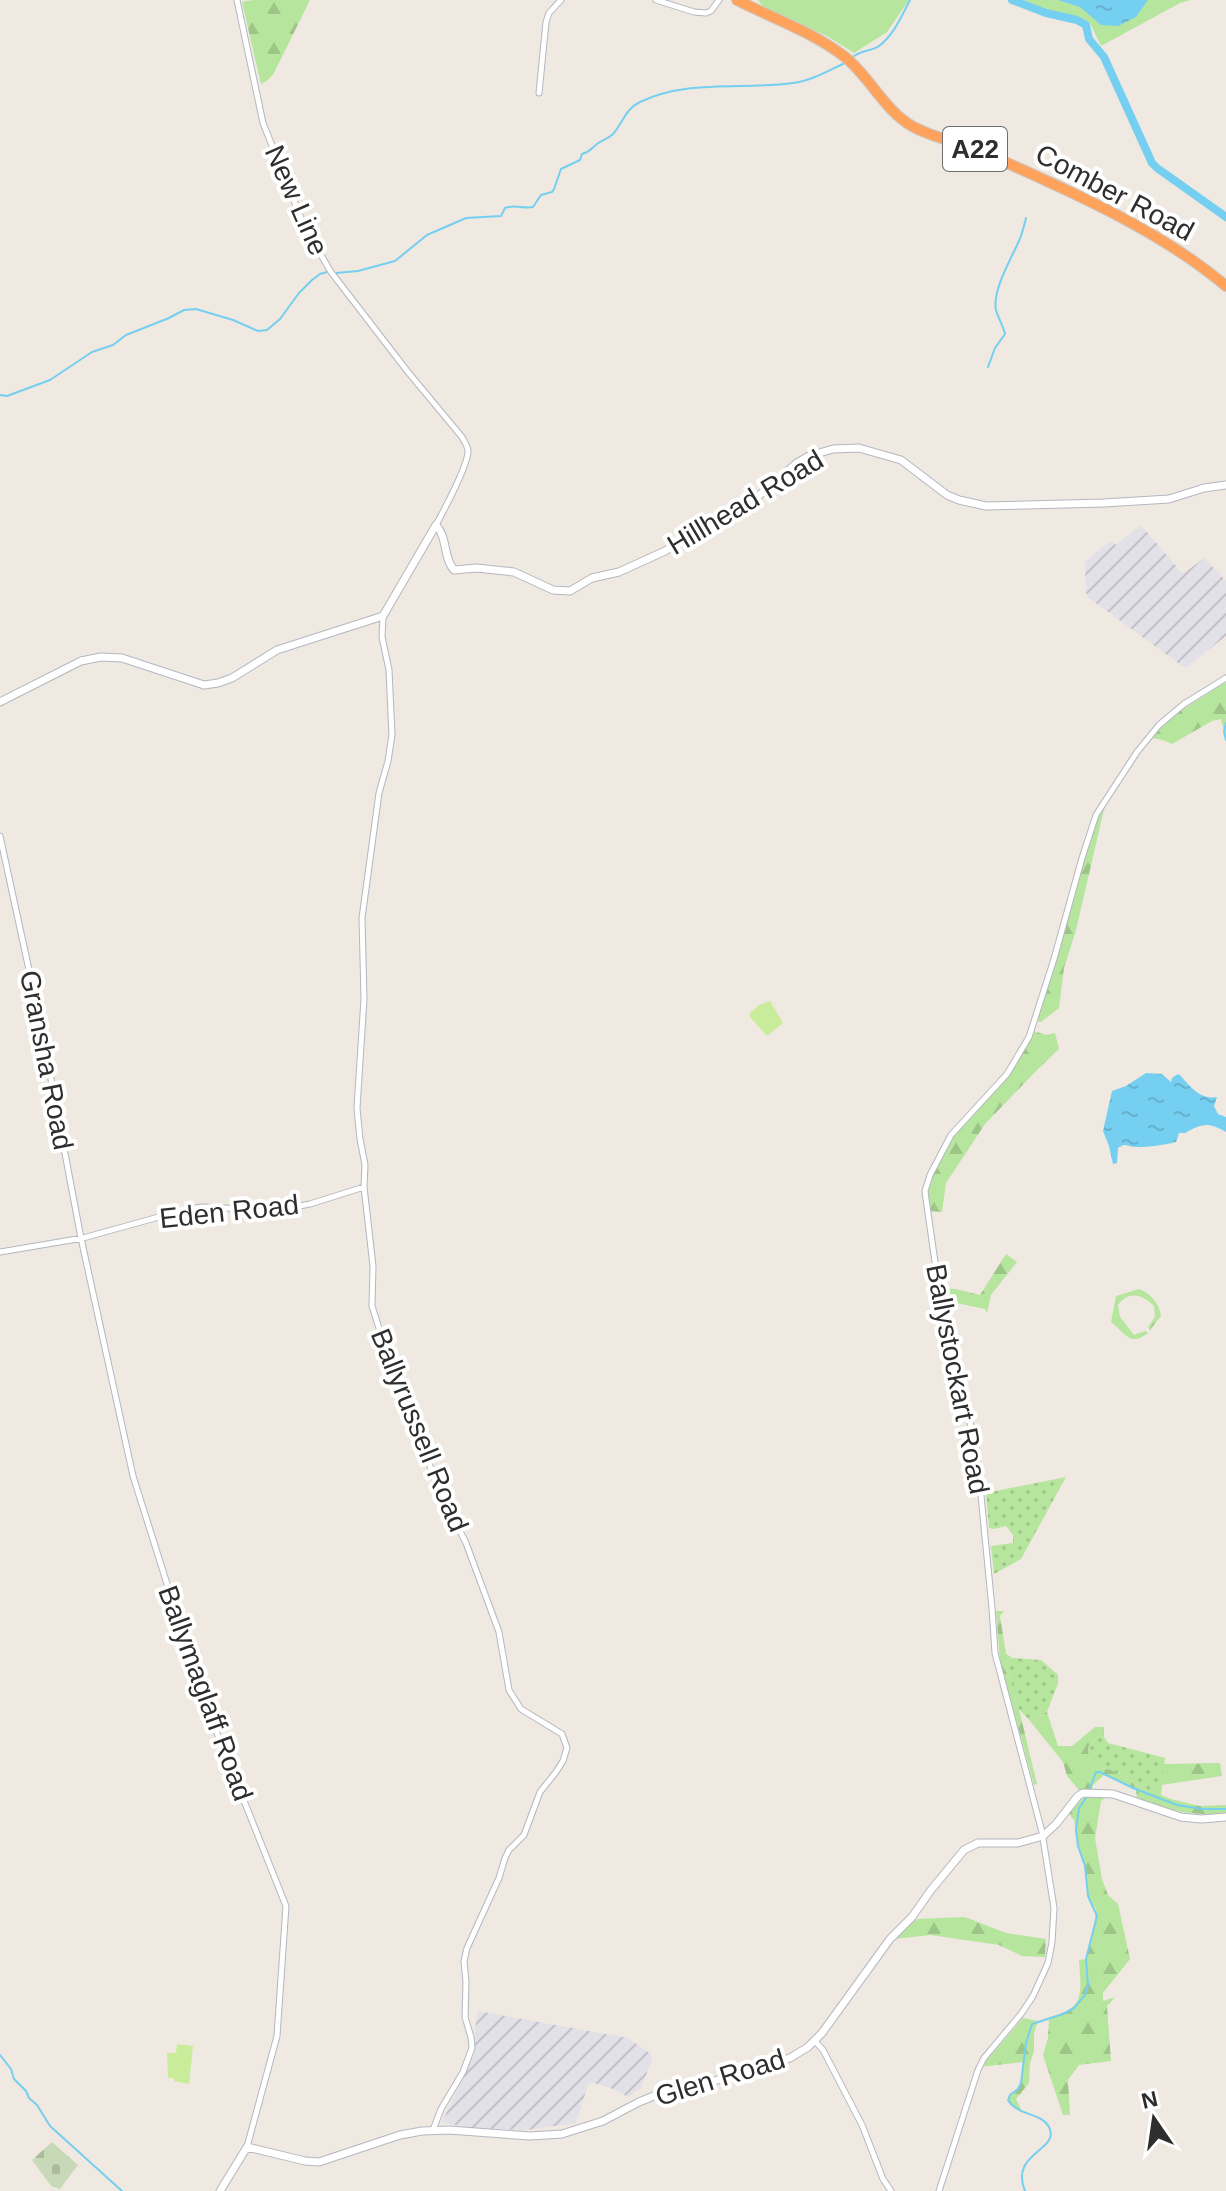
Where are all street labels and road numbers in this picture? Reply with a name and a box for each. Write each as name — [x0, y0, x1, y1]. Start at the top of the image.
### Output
road number: A22 — [943, 127, 1007, 171]
street label: Comber Road — [1031, 138, 1199, 247]
street label: New Line — [259, 141, 334, 260]
street label: Hillhead Road — [662, 444, 829, 561]
street label: Gransha Road — [14, 968, 79, 1152]
street label: Eden Road — [158, 1189, 300, 1234]
street label: Ballystockart Road — [920, 1262, 995, 1497]
street label: Ballyrussell Road — [365, 1324, 474, 1536]
street label: Ballymaglaff Road — [152, 1581, 259, 1805]
street label: Glen Road — [652, 2043, 789, 2112]

